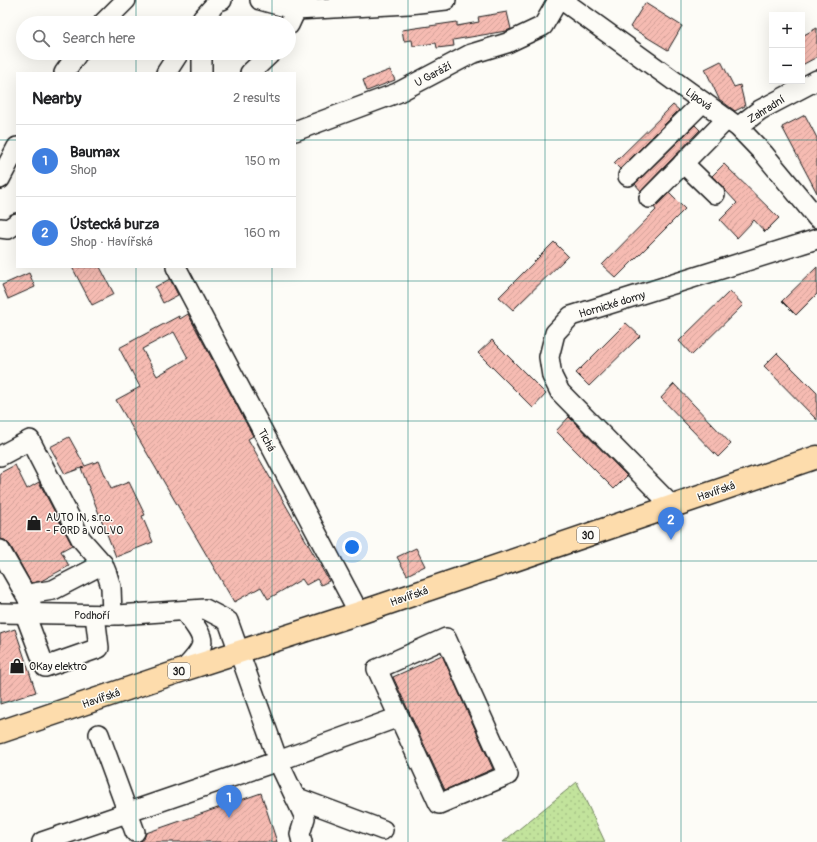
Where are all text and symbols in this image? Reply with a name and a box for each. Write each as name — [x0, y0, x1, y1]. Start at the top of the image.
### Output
map controls — [769, 12, 805, 84]
button: + — [769, 12, 805, 48]
search box — [16, 16, 296, 60]
icon: search — [30, 27, 52, 49]
text: Search here — [62, 29, 135, 48]
button: − — [769, 48, 805, 84]
street label: U Garáží — [413, 59, 454, 90]
street label: Lipová — [683, 86, 714, 113]
text: Nearby — [32, 88, 81, 109]
text: 2 results — [233, 90, 280, 106]
street label: Zahradní — [745, 93, 787, 126]
text: Baumax — [70, 143, 120, 162]
text: 1 — [42, 153, 48, 169]
text: 150 m — [245, 153, 280, 169]
text: Shop — [70, 162, 97, 178]
text: Ústecká burza — [70, 215, 159, 234]
text: 2 — [41, 225, 49, 241]
text: 160 m — [244, 225, 280, 241]
text: Shop · Havířská — [70, 234, 153, 250]
street label: Hornické domy — [577, 288, 647, 321]
street label: Tichá — [255, 427, 278, 454]
street label: Havířská — [696, 479, 737, 504]
pin: 2 — [658, 507, 684, 540]
place label: AUTO IN, s.r.o. - FORD a VOLVO — [46, 511, 123, 537]
shop icon: AUTO IN, s.r.o. - FORD a VOLVO — [25, 514, 43, 532]
road number: 30 — [577, 527, 599, 543]
your location — [342, 537, 362, 557]
street label: Havířská — [389, 584, 430, 609]
street label: Podhoří — [74, 609, 110, 622]
shop icon: OKay elektro — [8, 657, 26, 675]
place label: OKay elektro — [29, 660, 87, 673]
road number: 30 — [168, 663, 190, 679]
street label: Havířská — [81, 686, 122, 711]
pin: 1 — [216, 785, 242, 818]

